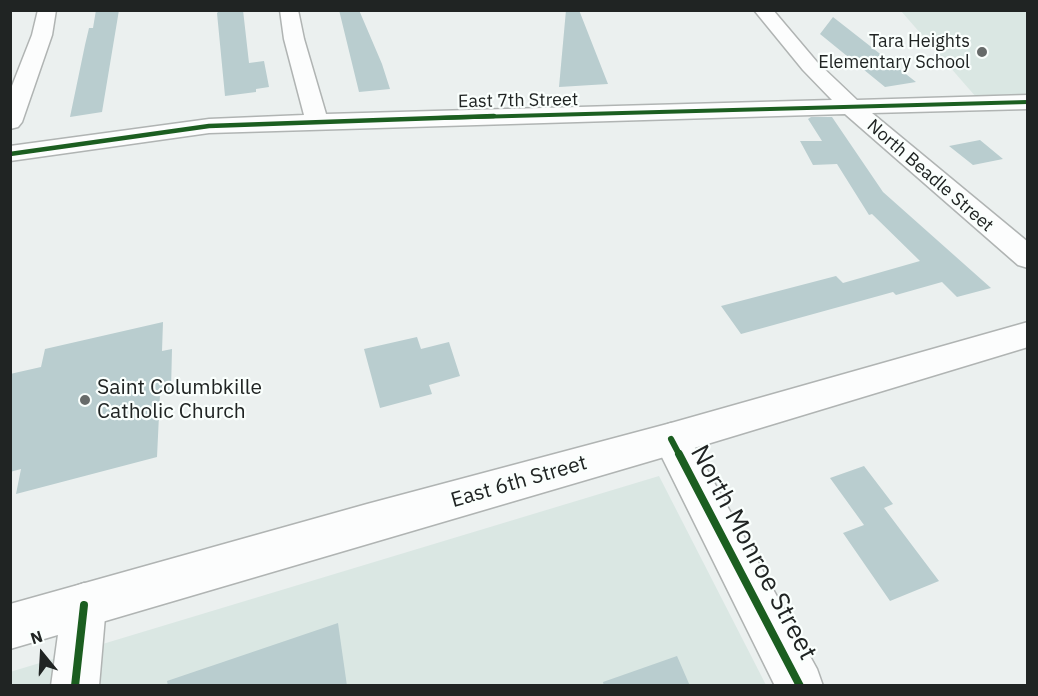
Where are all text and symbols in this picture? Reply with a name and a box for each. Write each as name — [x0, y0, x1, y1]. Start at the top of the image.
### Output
place label: Tara Heights Elementary School — [818, 31, 970, 74]
marker: Tara Heights Elementary School — [975, 45, 989, 59]
street label: East 7th Street — [458, 89, 578, 113]
street label: North Beadle Street — [862, 115, 998, 237]
place label: Saint Columbkille Catholic Church — [97, 375, 262, 425]
marker: Saint Columbkille Catholic Church — [78, 393, 92, 407]
street label: North Monroe Street — [683, 440, 823, 666]
street label: East 6th Street — [448, 451, 590, 513]
north arrow — [12, 624, 72, 684]
text: N — [28, 626, 45, 648]

